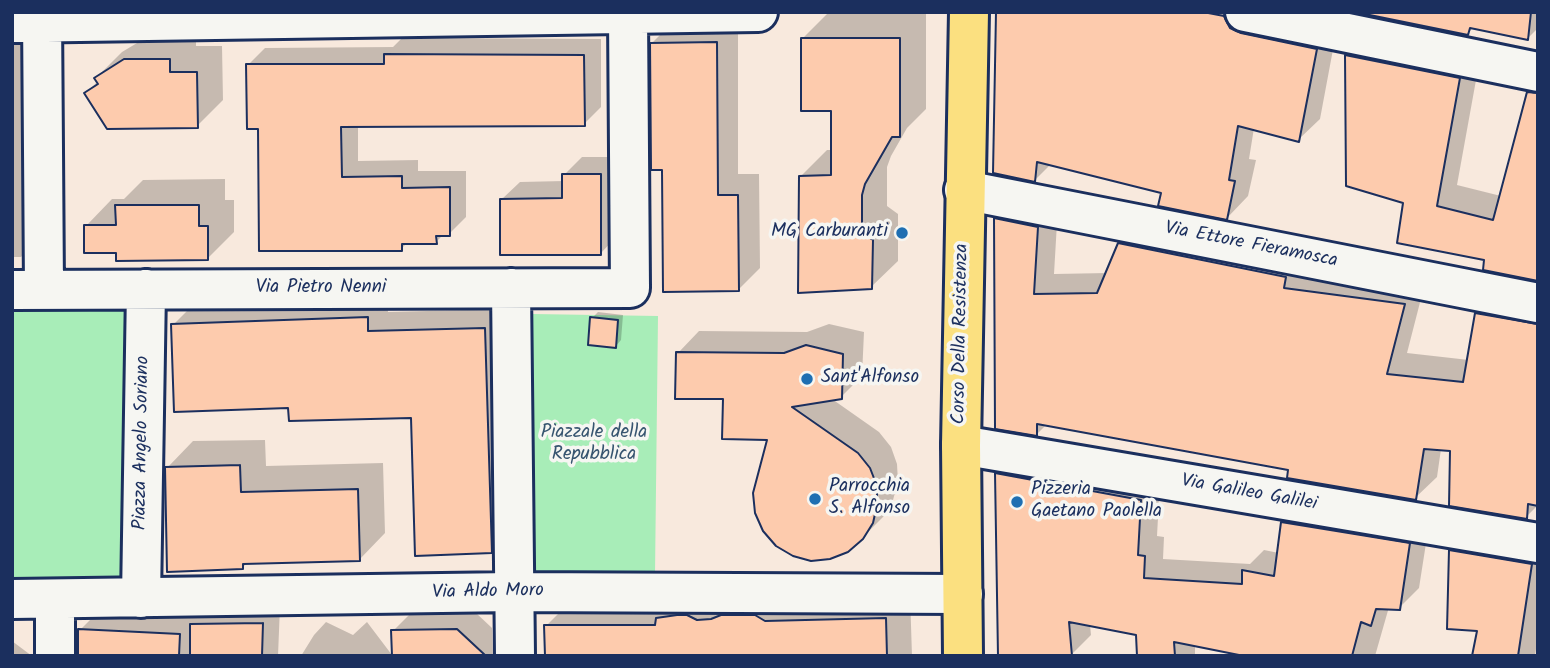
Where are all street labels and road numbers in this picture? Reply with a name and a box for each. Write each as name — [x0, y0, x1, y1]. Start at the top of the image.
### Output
street label: Via Ettore Fieramosca — [1163, 218, 1339, 274]
street label: Corso Della Resistenza — [949, 243, 975, 425]
street label: Via Pietro Nenni — [256, 278, 386, 300]
street label: Piazza Angelo Soriano — [130, 356, 156, 530]
street label: Via Galileo Galilei — [1179, 471, 1319, 517]
street label: Via Aldo Moro — [432, 581, 544, 605]

